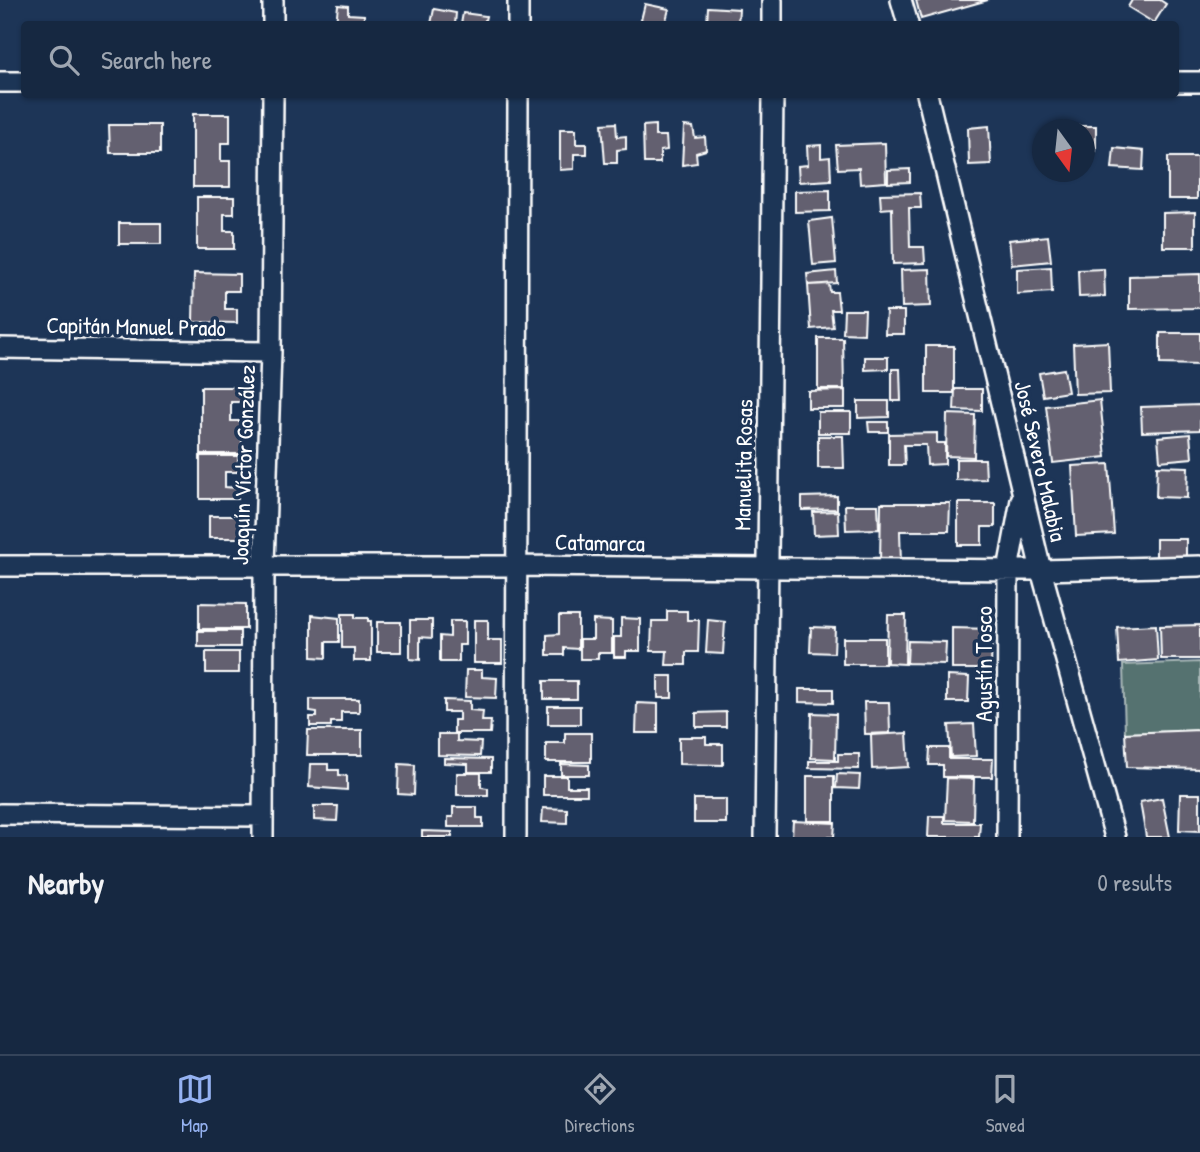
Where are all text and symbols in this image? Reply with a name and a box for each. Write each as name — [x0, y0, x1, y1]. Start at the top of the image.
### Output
search box — [21, 21, 1179, 98]
icon: search — [45, 41, 83, 79]
text: Search here — [101, 42, 212, 77]
north arrow — [1032, 119, 1095, 182]
street label: Capitán Manuel Prado — [46, 309, 226, 343]
street label: Joaquín Víctor González — [224, 364, 262, 566]
street label: José Severo Malabia — [1007, 378, 1075, 544]
street label: Manuelita Rosas — [726, 399, 760, 531]
street label: Catamarca — [555, 526, 645, 558]
street label: Agustín Tosco — [968, 606, 999, 722]
text: Nearby — [28, 863, 104, 903]
text: 0 results — [1097, 867, 1172, 898]
tab: Map — [176, 1070, 214, 1138]
tab: Directions — [565, 1070, 635, 1138]
tab: Saved — [986, 1070, 1024, 1138]

